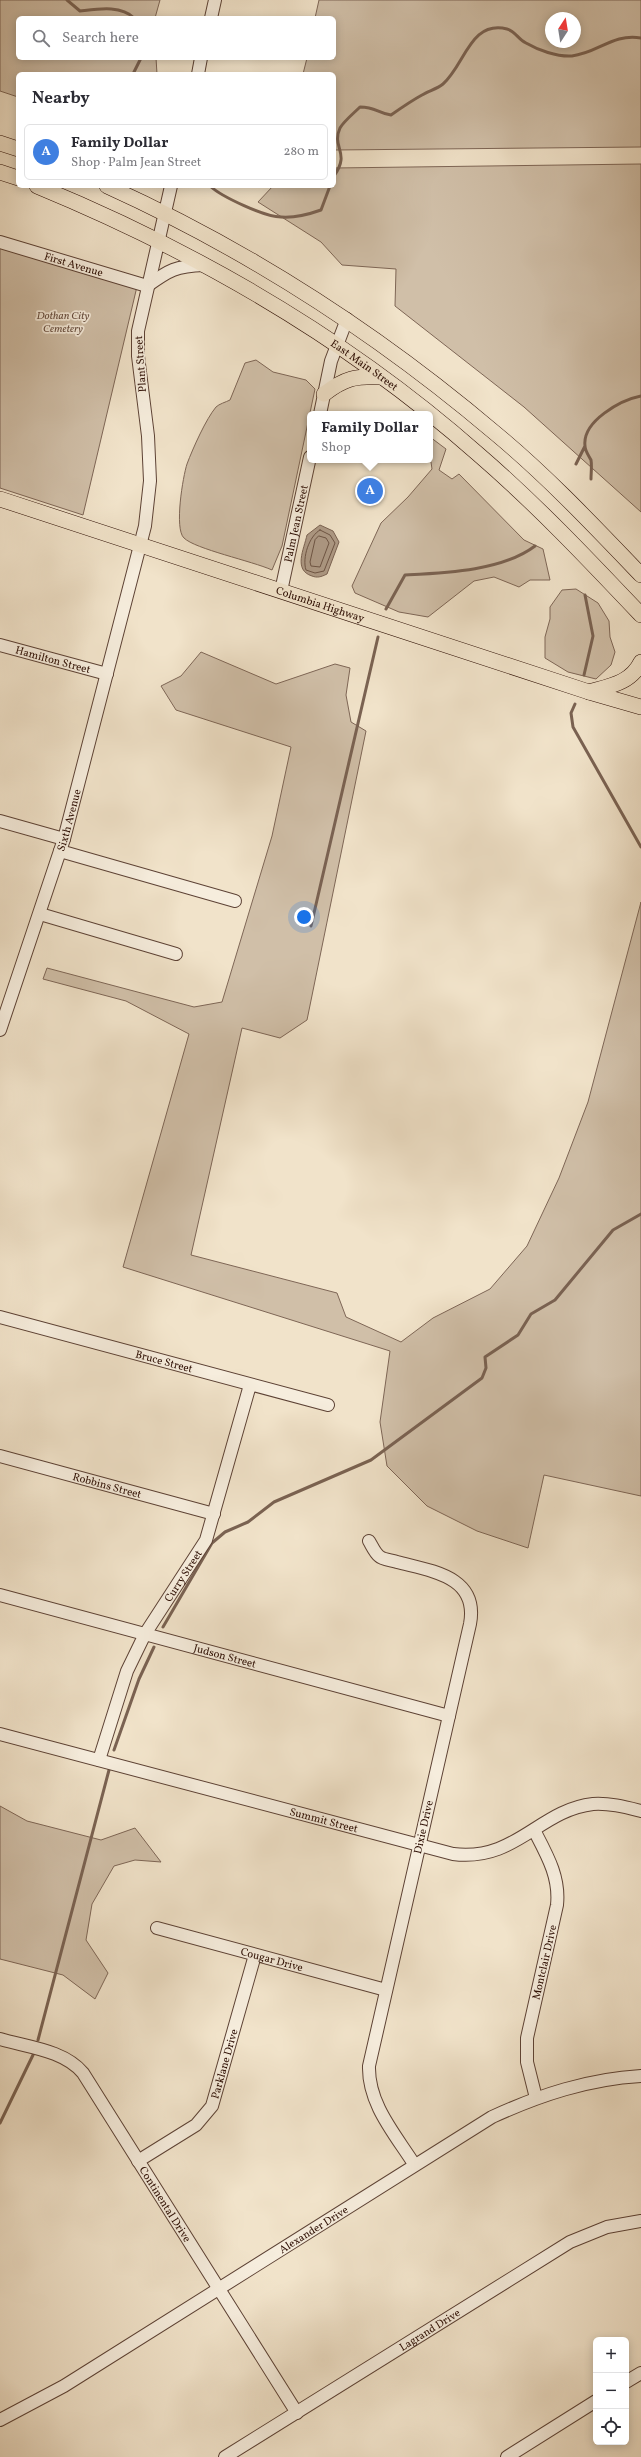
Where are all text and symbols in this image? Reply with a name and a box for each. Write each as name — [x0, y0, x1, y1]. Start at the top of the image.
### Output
north arrow — [545, 12, 581, 48]
search box — [16, 16, 336, 60]
icon: search — [30, 27, 52, 49]
text: Search here — [62, 28, 139, 49]
text: Nearby — [32, 87, 90, 110]
text: Family Dollar — [71, 133, 168, 154]
text: A — [41, 143, 51, 161]
text: 280 m — [283, 143, 319, 161]
text: Shop · Palm Jean Street — [71, 154, 201, 172]
street label: First Avenue — [42, 250, 105, 281]
park label: Dothan City Cemetery — [36, 309, 90, 337]
street label: Plant Street — [132, 335, 151, 393]
street label: East Main Street — [327, 337, 401, 395]
popup — [307, 411, 433, 463]
text: Family Dollar — [321, 418, 419, 439]
text: Shop — [321, 439, 351, 457]
pin: A — [357, 476, 383, 506]
street label: Palm Jean Street — [281, 484, 313, 564]
street label: Columbia Highway — [274, 584, 366, 627]
street label: Hamilton Street — [13, 643, 92, 678]
street label: Sixth Avenue — [54, 788, 86, 854]
your location — [294, 907, 314, 927]
street label: Bruce Street — [133, 1348, 194, 1377]
street label: Robbins Street — [71, 1470, 143, 1503]
street label: Curry Street — [162, 1547, 207, 1605]
street label: Judson Street — [192, 1641, 258, 1673]
street label: Dixie Drive — [411, 1799, 438, 1856]
street label: Summit Street — [288, 1805, 359, 1837]
street label: Montclair Drive — [530, 1923, 561, 2001]
street label: Cougar Drive — [239, 1945, 304, 1976]
street label: Parklane Drive — [208, 2027, 243, 2101]
street label: Continental Drive — [135, 2164, 194, 2246]
street label: Alexander Drive — [277, 2203, 352, 2258]
street label: Lagrand Drive — [397, 2306, 464, 2355]
map controls — [593, 2337, 629, 2445]
button: + — [593, 2337, 629, 2373]
button: − — [593, 2373, 629, 2409]
button: locate — [593, 2409, 629, 2445]

